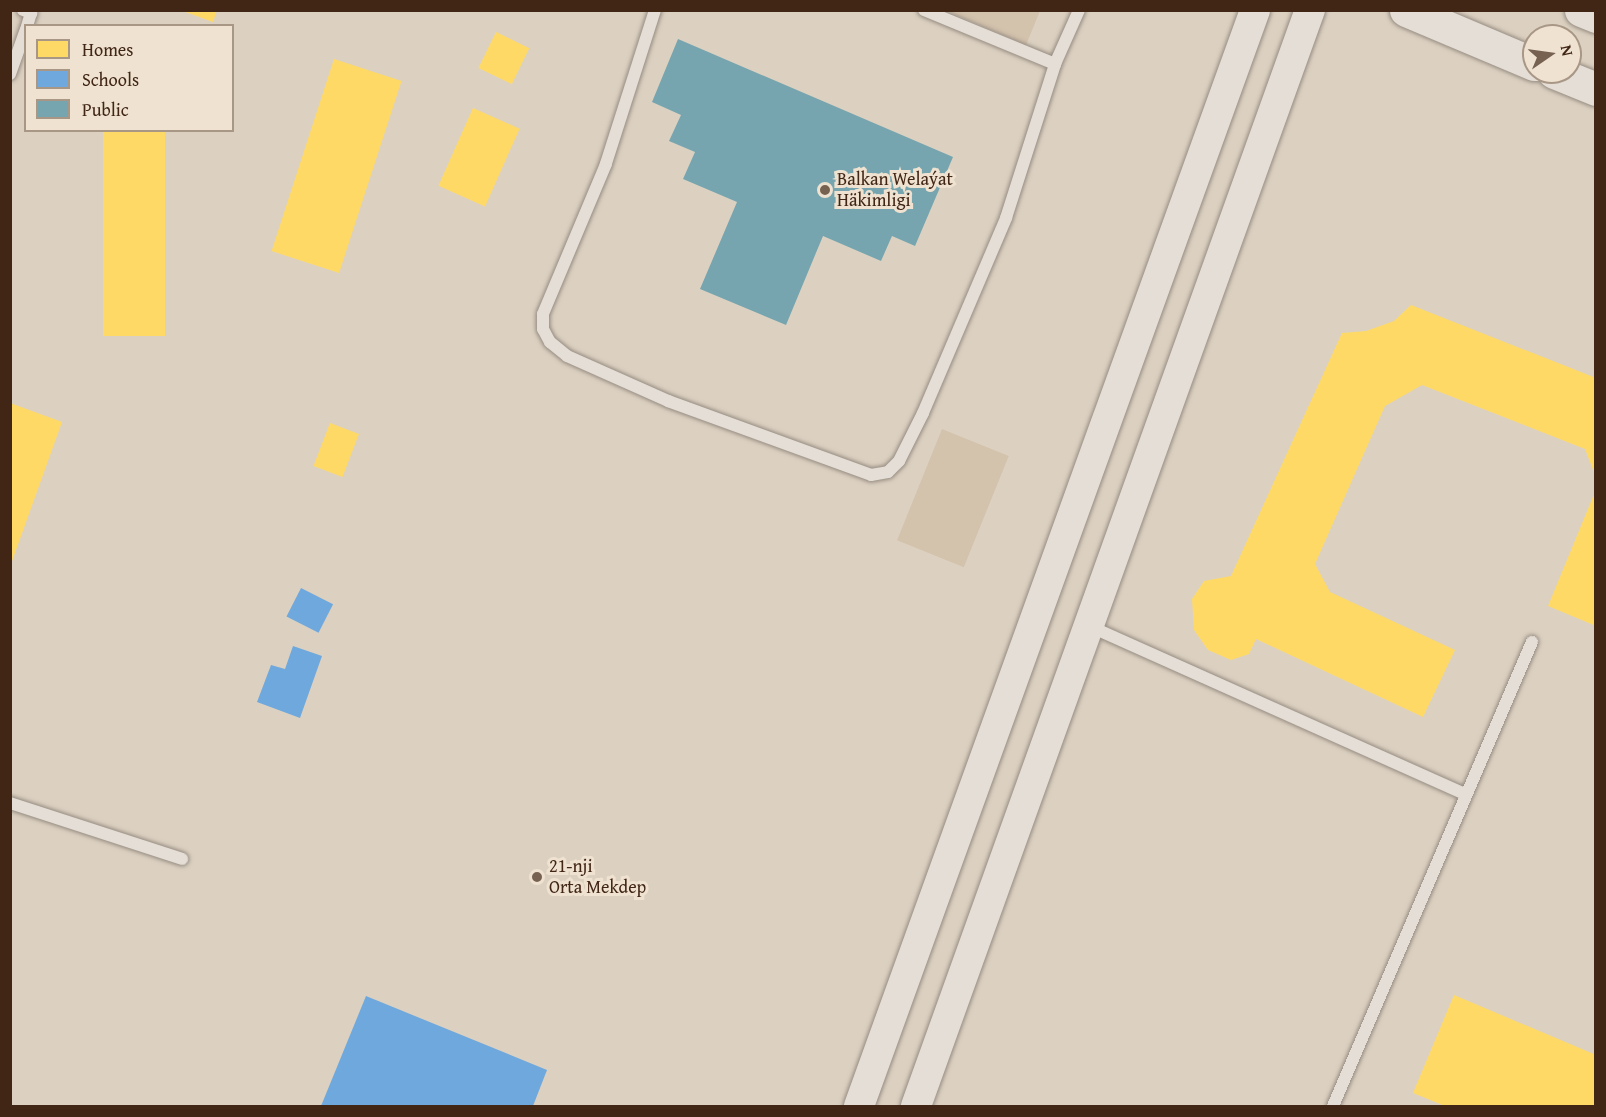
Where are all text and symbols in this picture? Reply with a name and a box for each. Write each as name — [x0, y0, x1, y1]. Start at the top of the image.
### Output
legend — [24, 24, 234, 132]
north arrow — [1522, 24, 1582, 84]
text: Homes — [82, 36, 133, 63]
text: N — [1555, 42, 1580, 58]
text: Schools — [82, 66, 139, 93]
text: Public — [82, 96, 129, 123]
place label: Balkan Welaýat Häkimligi — [837, 169, 953, 212]
marker: Balkan Welaýat Häkimligi — [818, 183, 832, 197]
place label: 21-nji Orta Mekdep — [549, 856, 646, 898]
marker: 21-nji Orta Mekdep — [530, 870, 544, 884]

